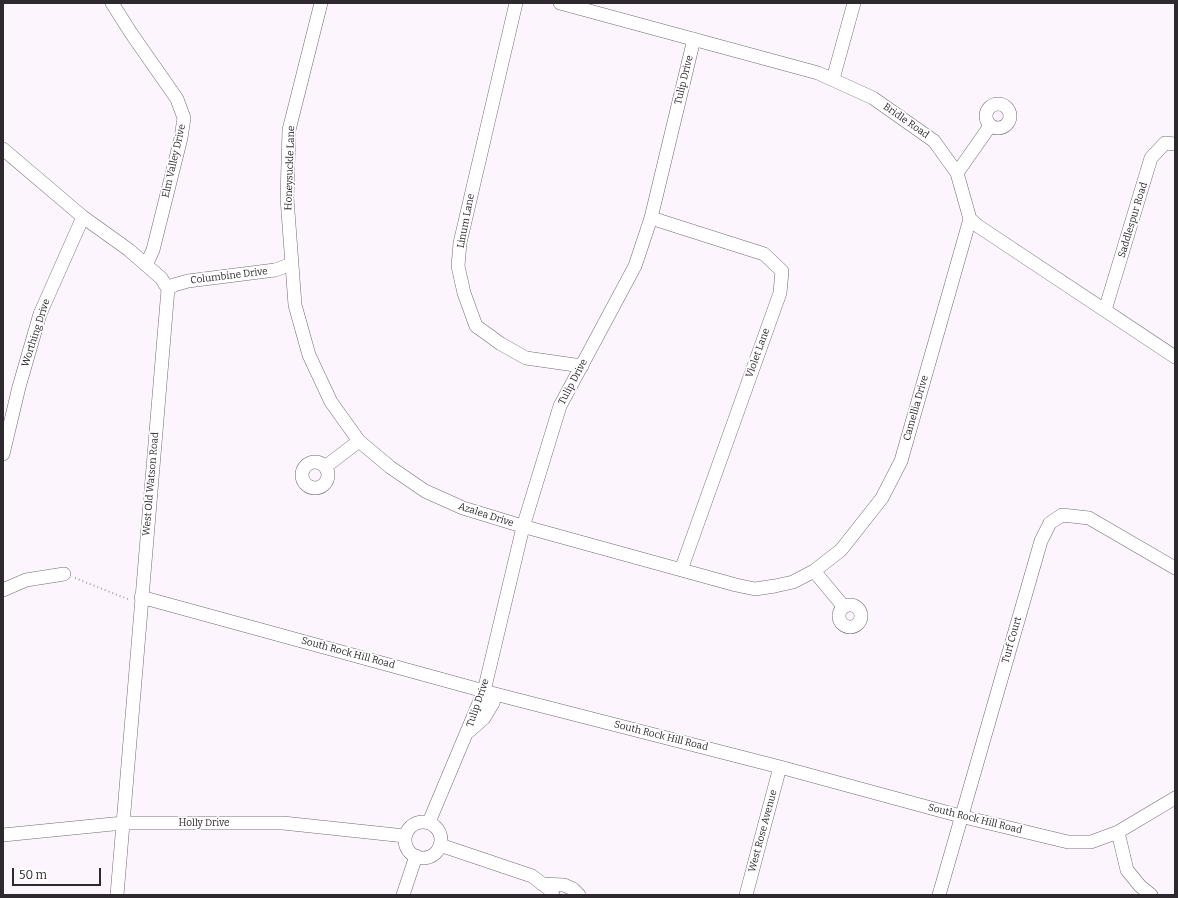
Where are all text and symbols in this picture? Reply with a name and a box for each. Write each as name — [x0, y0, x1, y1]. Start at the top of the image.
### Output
street label: Tulip Drive — [672, 54, 696, 106]
street label: Bridle Road — [881, 101, 931, 141]
street label: Elm Valley Drive — [160, 123, 188, 199]
street label: Honeysuckle Lane — [283, 126, 297, 210]
street label: Saddlespur Road — [1116, 181, 1150, 259]
street label: Linum Lane — [455, 193, 477, 249]
street label: Columbine Drive — [190, 265, 268, 287]
street label: Worthing Drive — [19, 297, 53, 369]
street label: Violet Lane — [743, 327, 773, 379]
street label: Tulip Drive — [556, 357, 590, 407]
street label: Camellia Drive — [901, 374, 931, 442]
street label: West Old Watson Road — [140, 432, 162, 536]
street label: Azalea Drive — [457, 500, 515, 530]
street label: Turf Court — [1000, 615, 1024, 665]
street label: South Rock Hill Road — [300, 635, 396, 671]
street label: Tulip Drive — [464, 677, 492, 729]
street label: South Rock Hill Road — [613, 719, 709, 753]
street label: West Rose Avenue — [746, 788, 780, 874]
street label: South Rock Hill Road — [927, 802, 1023, 836]
street label: Holly Drive — [178, 817, 230, 829]
scale bar — [14, 860, 103, 886]
text: 50 m — [19, 868, 47, 882]

